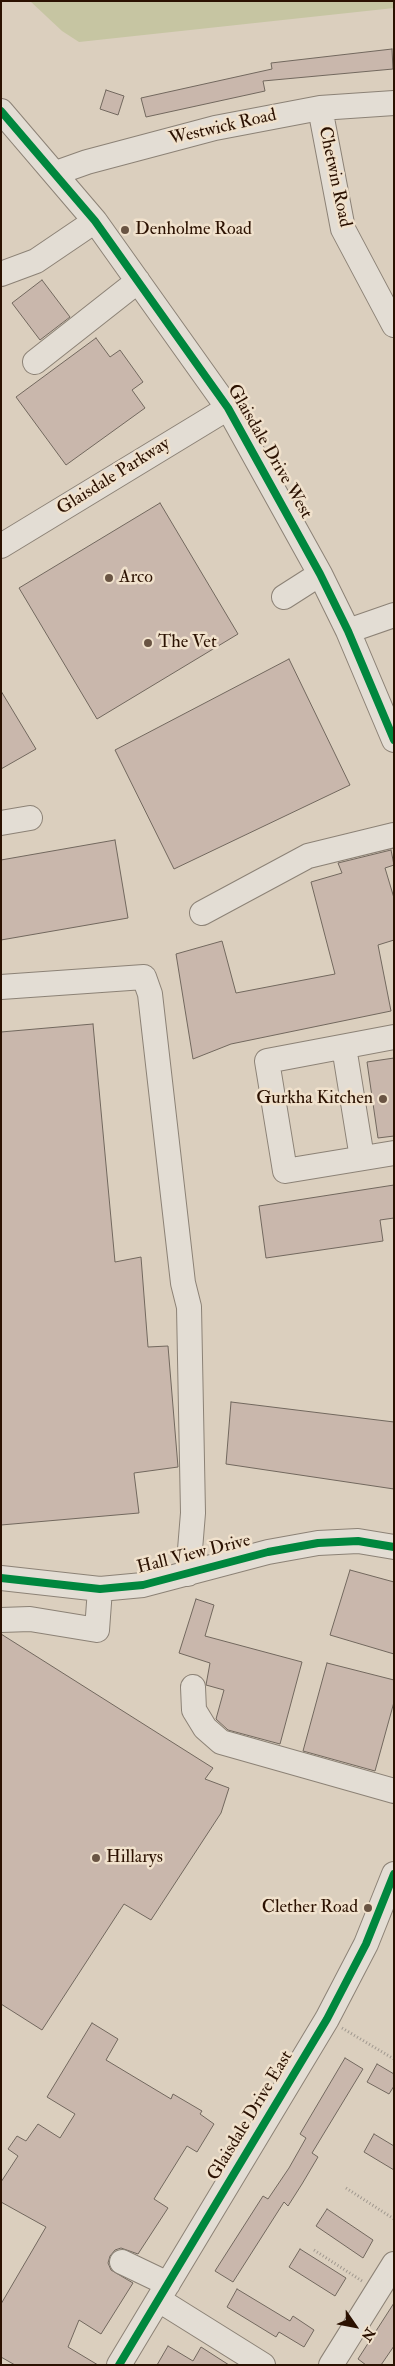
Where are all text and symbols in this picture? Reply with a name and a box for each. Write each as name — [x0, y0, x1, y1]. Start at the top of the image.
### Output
street label: Westwick Road — [167, 105, 279, 151]
street label: Chetwin Road — [313, 125, 355, 229]
place label: Denholme Road — [135, 219, 252, 241]
marker: Denholme Road — [119, 224, 131, 236]
street label: Glaisdale Drive West — [222, 381, 316, 523]
street label: Glaisdale Parkway — [54, 434, 174, 520]
place label: Arco — [119, 567, 153, 589]
marker: Arco — [103, 572, 115, 584]
place label: The Vet — [158, 632, 217, 654]
marker: The Vet — [142, 637, 154, 649]
place label: Gurkha Kitchen — [256, 1088, 373, 1110]
marker: Gurkha Kitchen — [377, 1093, 389, 1105]
street label: Hall View Drive — [135, 1530, 253, 1580]
place label: Hillarys — [106, 1847, 163, 1869]
marker: Hillarys — [90, 1852, 102, 1864]
place label: Clether Road — [262, 1897, 358, 1919]
marker: Clether Road — [362, 1902, 374, 1914]
street label: Glaisdale Drive East — [204, 2047, 298, 2185]
north arrow — [330, 2301, 380, 2351]
text: N — [357, 2325, 379, 2344]

